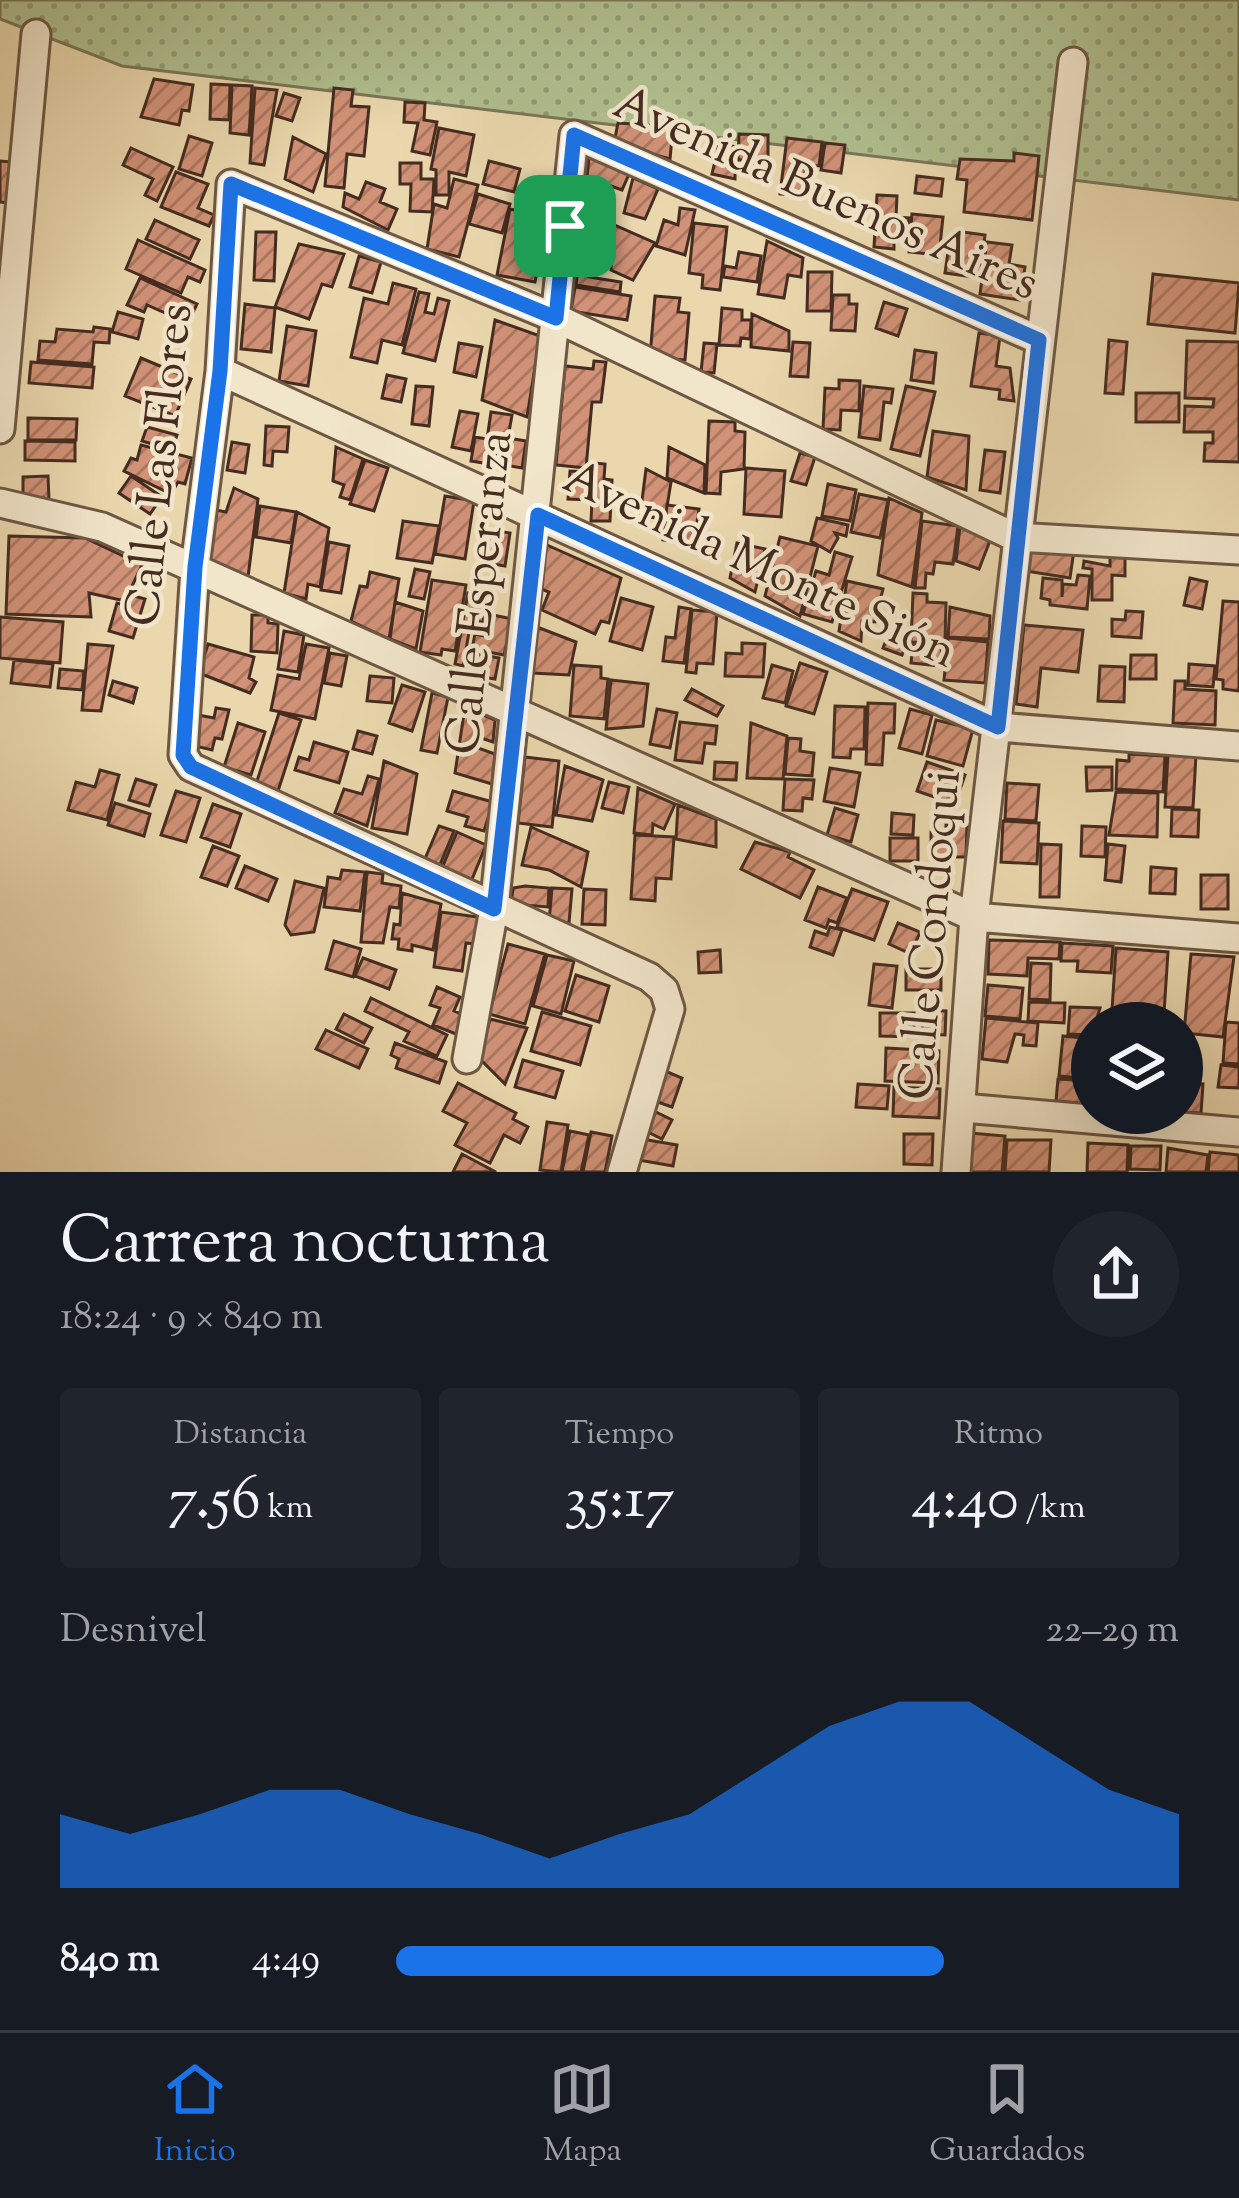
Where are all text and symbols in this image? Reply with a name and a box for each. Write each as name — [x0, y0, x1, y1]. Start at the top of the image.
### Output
street label: Avenida Buenos Aires — [601, 71, 1049, 321]
pin — [514, 175, 616, 277]
icon: arrive — [532, 193, 598, 259]
street label: Calle Las Flores — [111, 300, 213, 630]
street label: Calle Esperanza — [431, 428, 533, 758]
street label: Avenida Monte Sión — [551, 446, 967, 688]
street label: Calle Condoqui — [884, 767, 982, 1103]
map controls — [1071, 1002, 1203, 1134]
button: layers — [1071, 1002, 1203, 1134]
text: Carrera nocturna — [60, 1198, 550, 1293]
button: share — [1053, 1211, 1179, 1337]
text: 18:24 · 9 × 840 m — [60, 1291, 323, 1347]
text: Distancia — [174, 1411, 307, 1459]
text: Tiempo — [565, 1411, 674, 1459]
text: Ritmo — [954, 1411, 1043, 1459]
text: 7.56 — [168, 1459, 261, 1546]
text: 35:17 — [564, 1459, 675, 1546]
text: 4:40 — [912, 1459, 1019, 1546]
text: km — [261, 1485, 313, 1533]
text: /km — [1019, 1485, 1085, 1533]
text: Desnivel — [60, 1604, 206, 1660]
text: 22–29 m — [1046, 1604, 1179, 1660]
text: 840 m — [60, 1933, 160, 1989]
text: 4:49 — [252, 1933, 320, 1989]
tab: Inicio — [154, 2056, 235, 2176]
tab: Mapa — [543, 2056, 622, 2176]
tab: Guardados — [929, 2056, 1085, 2176]

